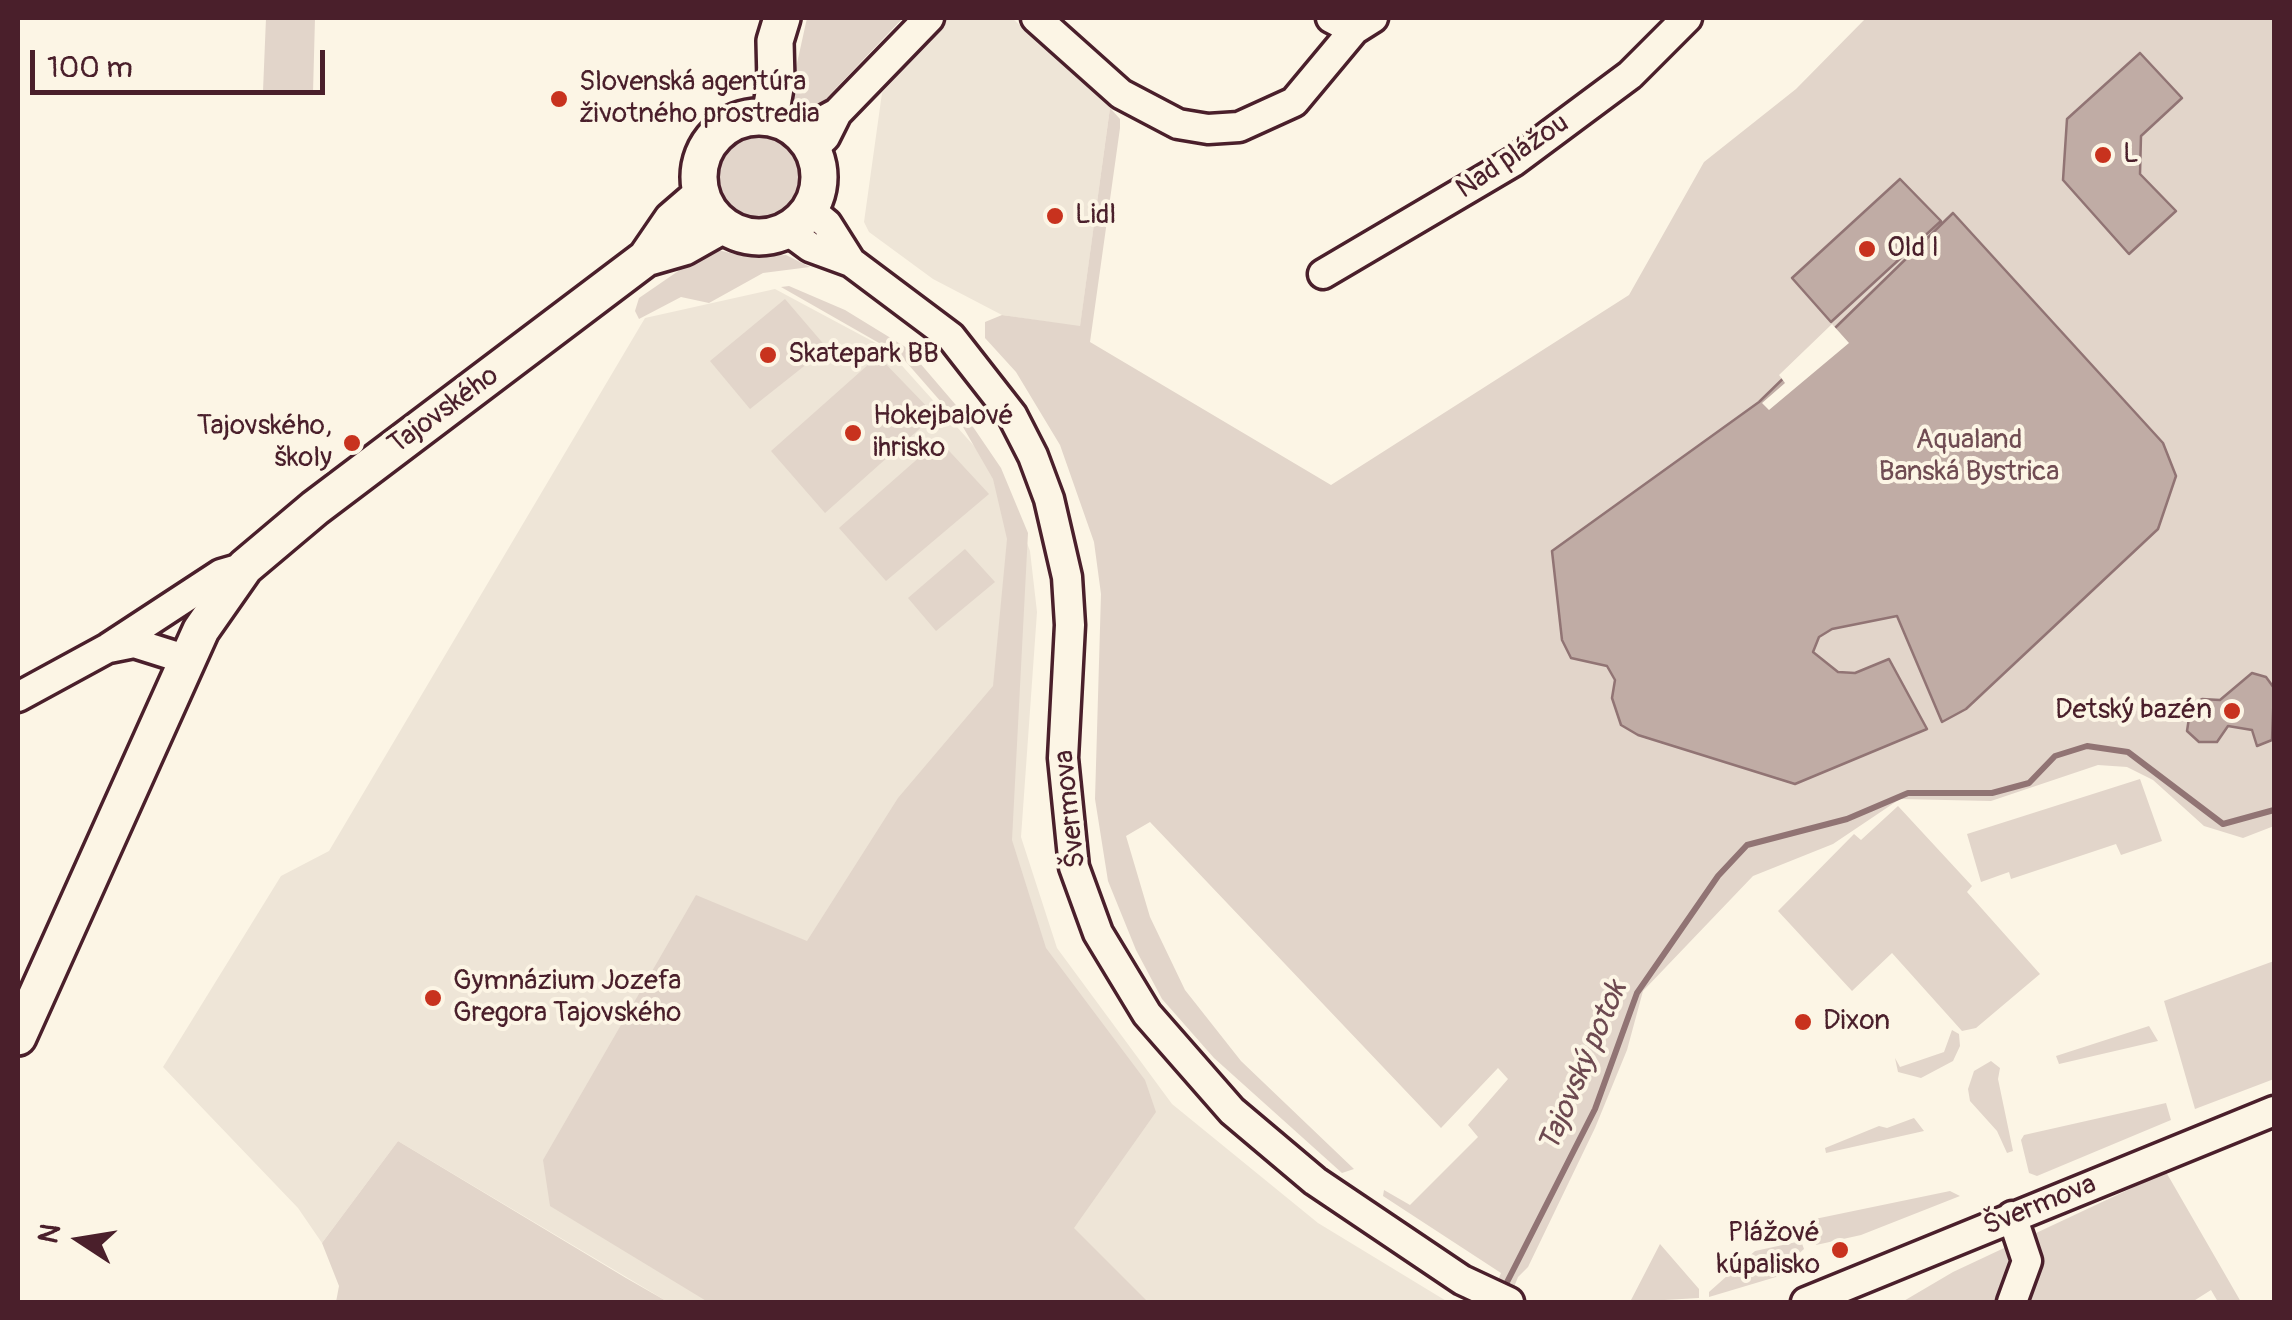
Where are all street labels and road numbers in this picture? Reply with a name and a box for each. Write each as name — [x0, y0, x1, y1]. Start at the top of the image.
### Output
street label: Nad plážou — [1450, 107, 1576, 207]
street label: Tajovského — [382, 360, 506, 462]
street label: Švermova — [1048, 748, 1094, 870]
street label: Švermova — [1979, 1168, 2101, 1244]

